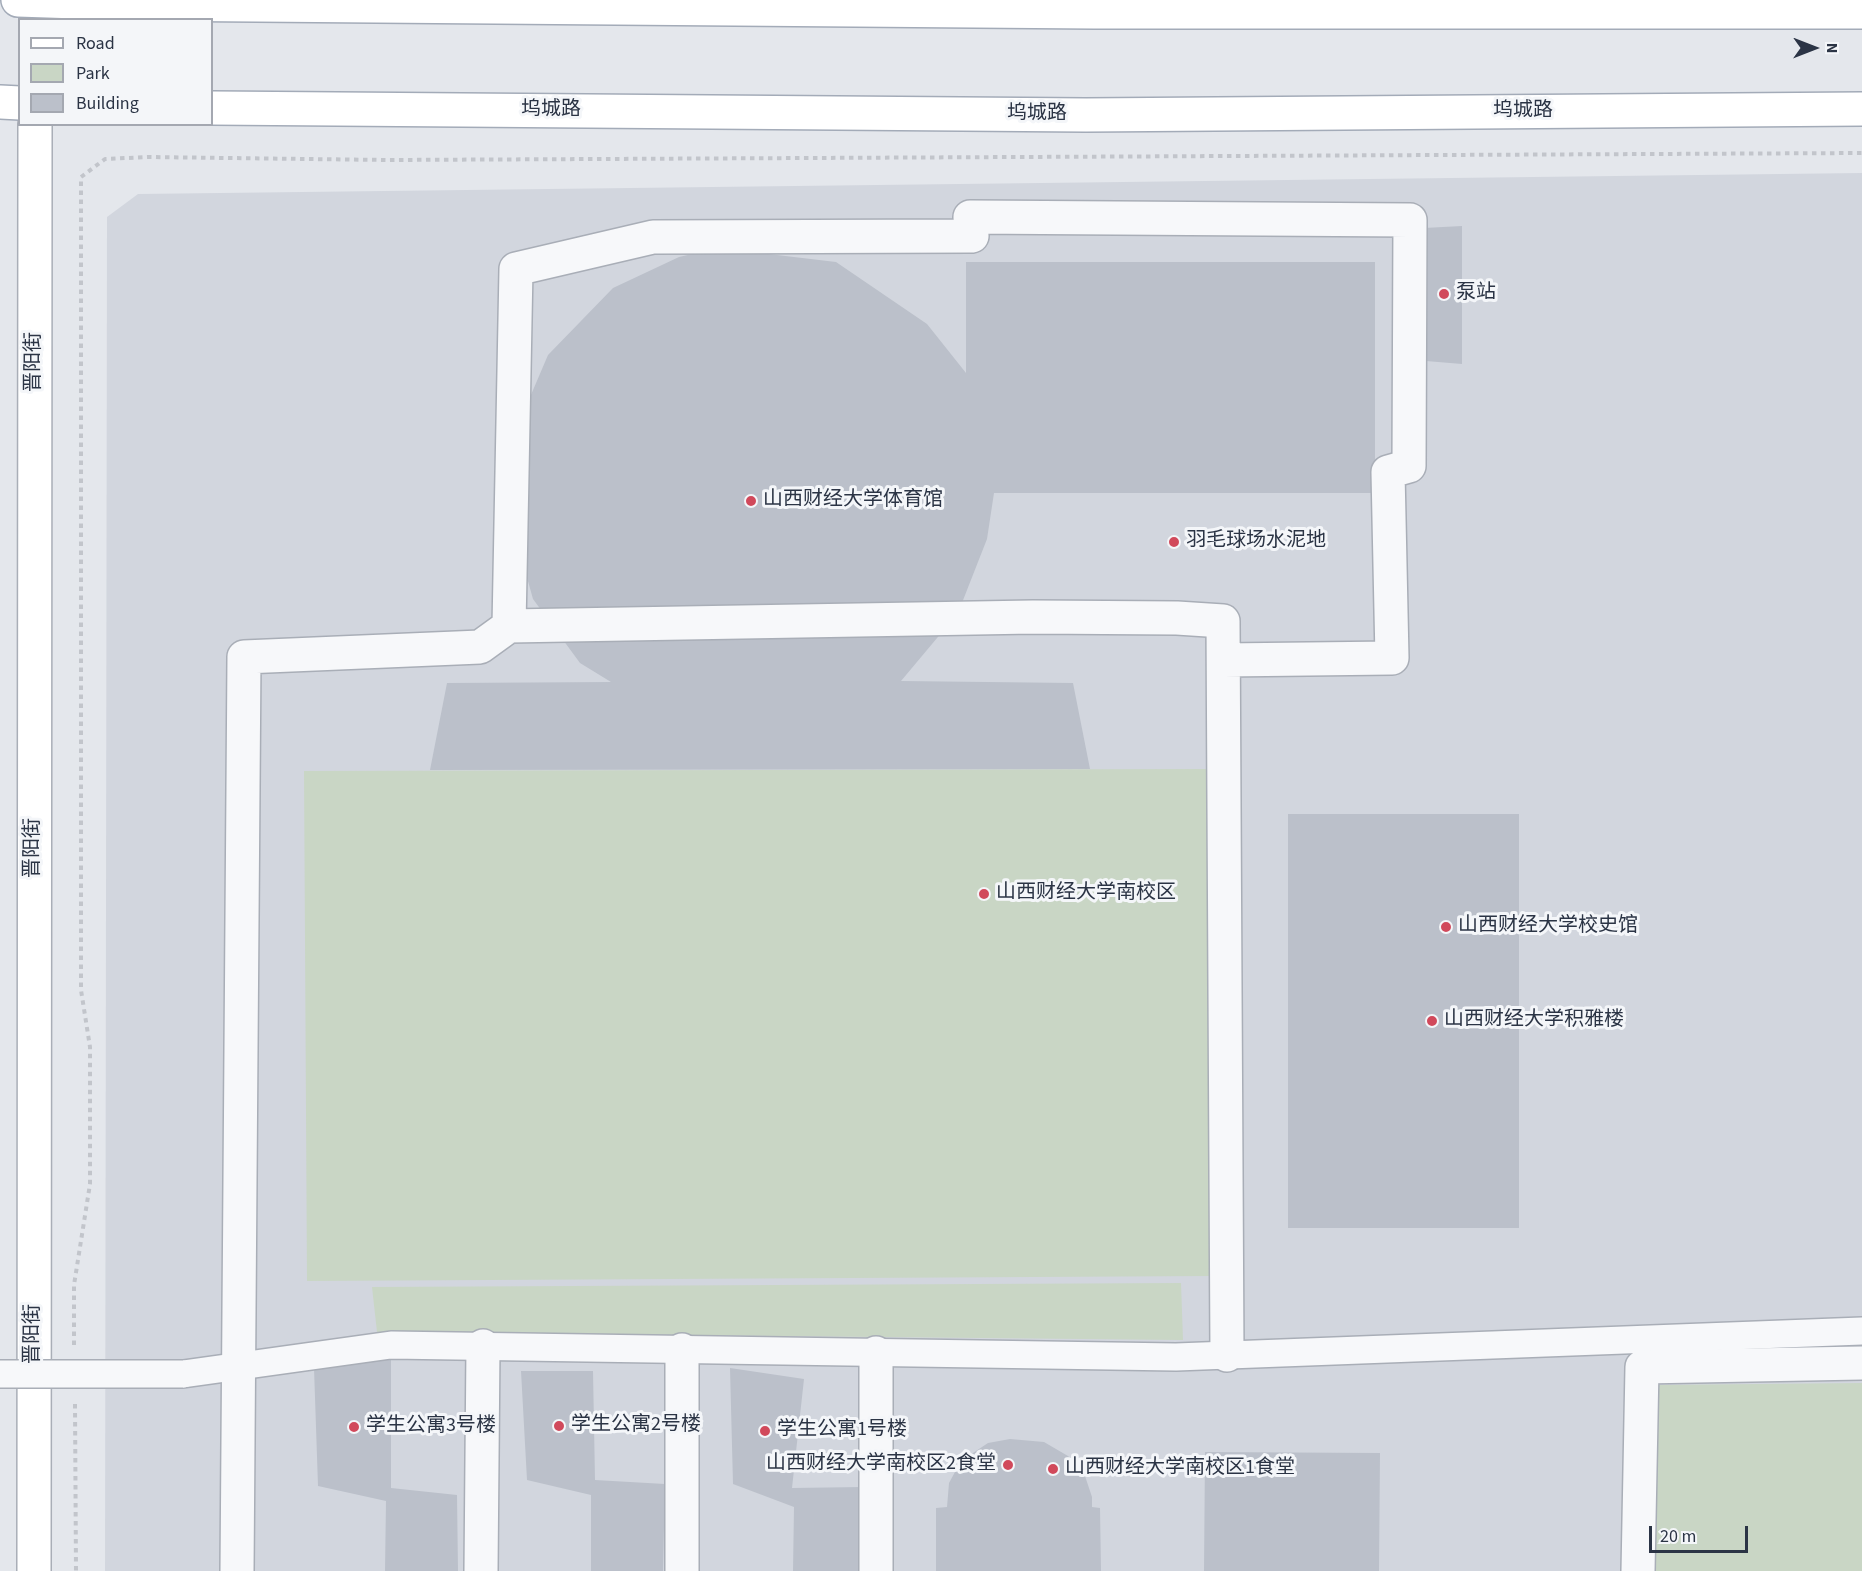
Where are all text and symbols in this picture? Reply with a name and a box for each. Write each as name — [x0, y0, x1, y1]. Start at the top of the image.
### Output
legend — [18, 18, 213, 126]
north arrow — [1784, 18, 1844, 78]
text: Road — [76, 31, 115, 56]
text: N — [1821, 43, 1843, 53]
text: Park — [76, 61, 110, 86]
text: Building — [76, 91, 139, 116]
street label: 坞城路 — [521, 99, 581, 123]
street label: 坞城路 — [1493, 100, 1553, 124]
street label: 坞城路 — [1007, 103, 1067, 127]
place label: 泵站 — [1456, 282, 1496, 306]
marker: 泵站 — [1437, 287, 1451, 301]
street label: 晋阳街 — [23, 332, 47, 392]
place label: 山西财经大学体育馆 — [763, 489, 943, 513]
marker: 山西财经大学体育馆 — [744, 494, 758, 508]
place label: 羽毛球场水泥地 — [1186, 530, 1326, 554]
marker: 羽毛球场水泥地 — [1167, 535, 1181, 549]
street label: 晋阳街 — [22, 818, 46, 878]
place label: 山西财经大学南校区 — [996, 882, 1176, 906]
marker: 山西财经大学南校区 — [977, 887, 991, 901]
place label: 山西财经大学校史馆 — [1458, 915, 1638, 939]
marker: 山西财经大学校史馆 — [1439, 920, 1453, 934]
place label: 山西财经大学积雅楼 — [1444, 1009, 1624, 1033]
marker: 山西财经大学积雅楼 — [1425, 1014, 1439, 1028]
street label: 晋阳街 — [22, 1304, 46, 1364]
place label: 学生公寓2号楼 — [571, 1414, 701, 1438]
place label: 学生公寓3号楼 — [366, 1415, 496, 1439]
marker: 学生公寓2号楼 — [552, 1419, 566, 1433]
place label: 学生公寓1号楼 — [777, 1419, 907, 1443]
marker: 学生公寓3号楼 — [347, 1420, 361, 1434]
marker: 学生公寓1号楼 — [758, 1424, 772, 1438]
place label: 山西财经大学南校区2食堂 — [766, 1453, 996, 1477]
place label: 山西财经大学南校区1食堂 — [1065, 1457, 1295, 1481]
marker: 山西财经大学南校区2食堂 — [1001, 1458, 1015, 1472]
marker: 山西财经大学南校区1食堂 — [1046, 1462, 1060, 1476]
scale bar — [1652, 1514, 1751, 1552]
text: 20 m — [1660, 1524, 1696, 1549]

